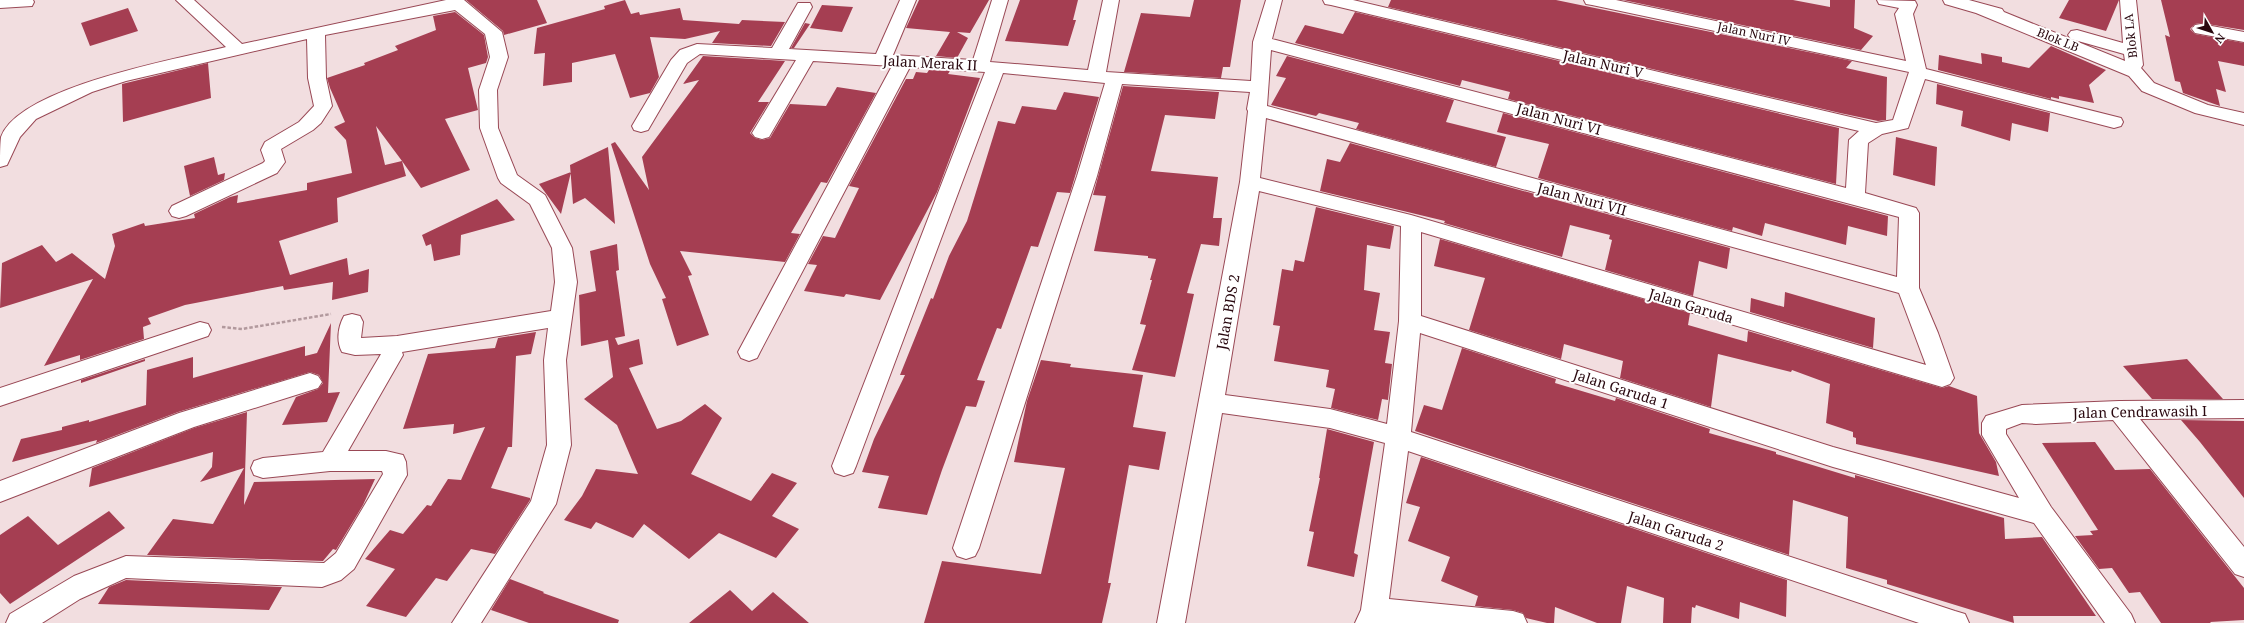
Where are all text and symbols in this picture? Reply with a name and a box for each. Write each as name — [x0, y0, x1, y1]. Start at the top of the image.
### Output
street label: Blok LA — [2120, 12, 2141, 59]
north arrow — [2192, 12, 2232, 52]
street label: Jalan Nuri IV — [1715, 17, 1793, 50]
street label: Blok LB — [2035, 23, 2082, 56]
text: N — [2211, 31, 2229, 47]
street label: Jalan Nuri V — [1560, 45, 1645, 82]
street label: Jalan Merak II — [881, 50, 978, 74]
street label: Jalan Nuri VI — [1514, 98, 1603, 139]
street label: Jalan Nuri VII — [1534, 177, 1629, 220]
street label: Jalan BDS 2 — [1211, 273, 1243, 352]
street label: Jalan Garuda — [1646, 283, 1736, 327]
street label: Jalan Garuda 1 — [1570, 364, 1671, 413]
street label: Jalan Cendrawasih I — [2072, 401, 2207, 422]
street label: Jalan Garuda 2 — [1625, 506, 1726, 555]

